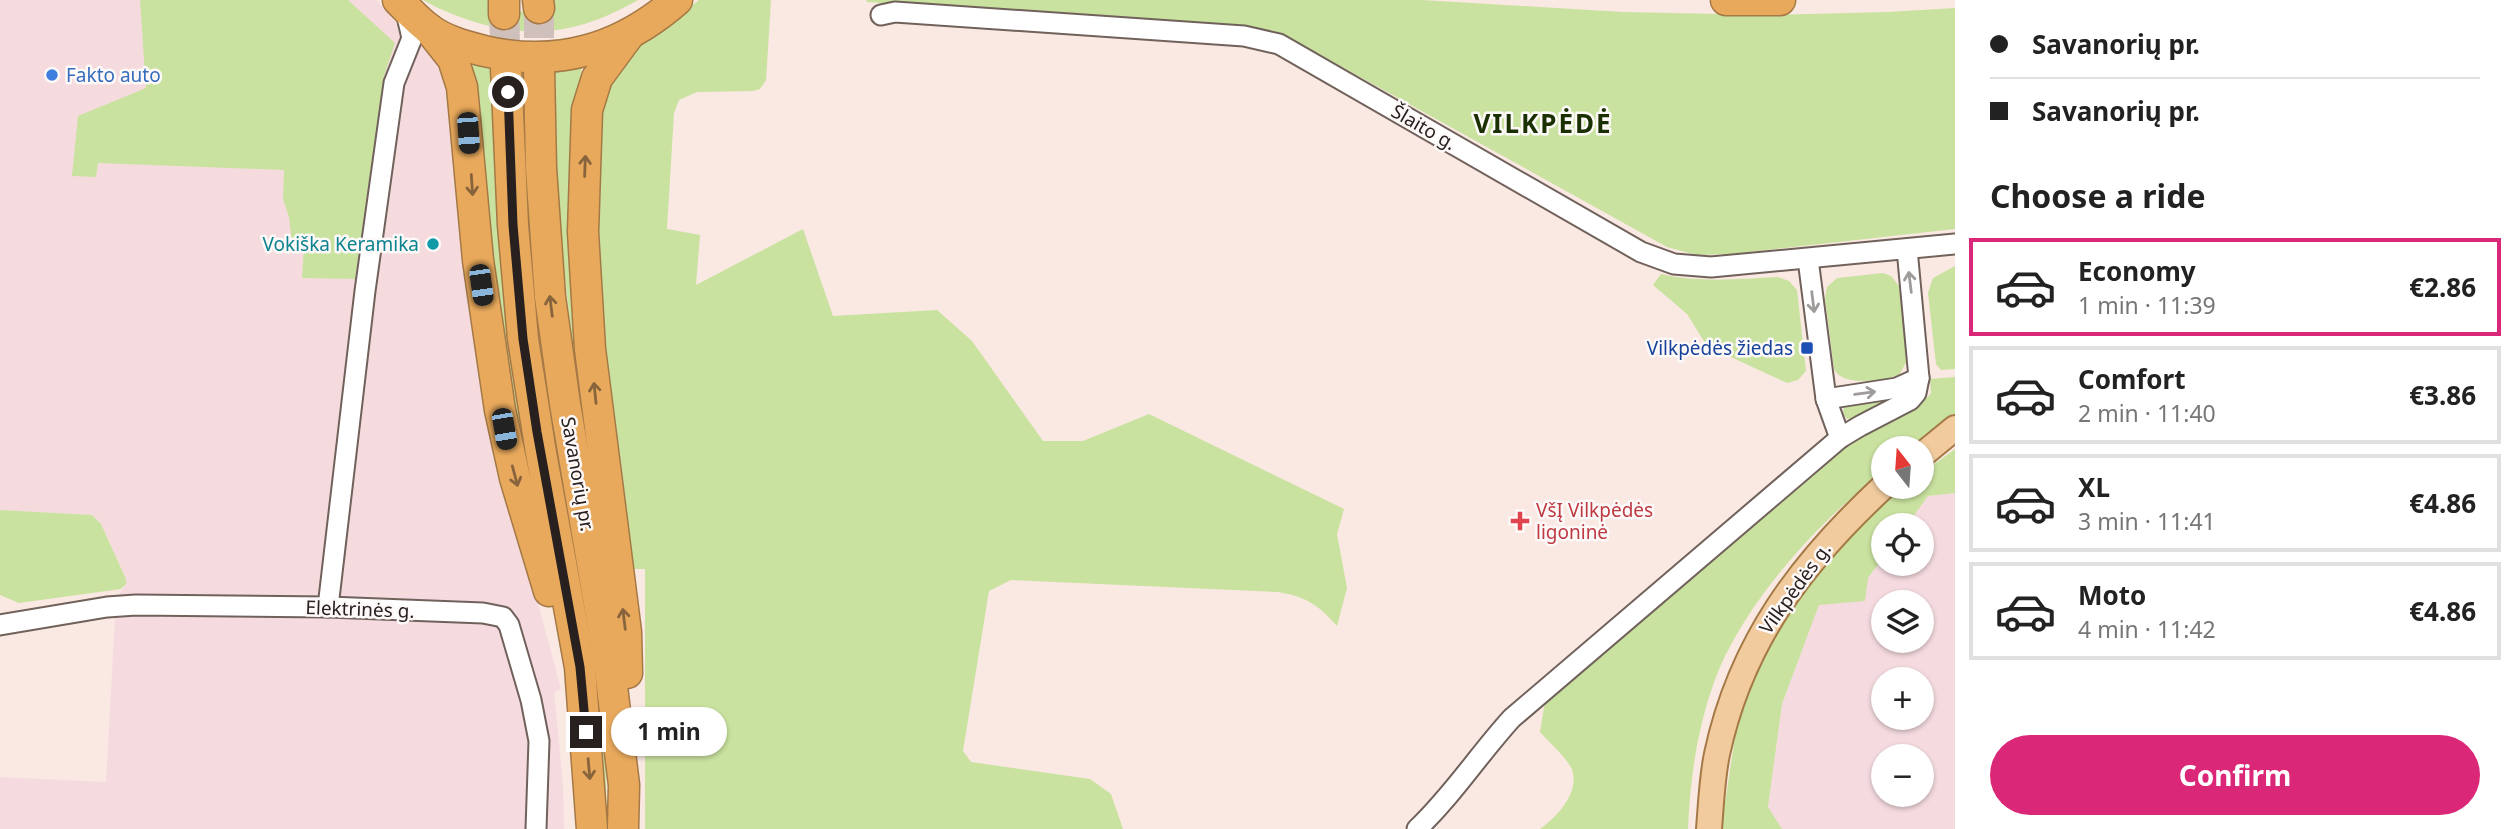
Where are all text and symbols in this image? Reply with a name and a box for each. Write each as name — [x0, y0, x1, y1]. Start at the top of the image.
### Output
text: Savanorių pr. — [2032, 26, 2200, 62]
place label: Fakto auto — [66, 62, 161, 88]
marker: Fakto auto — [44, 67, 60, 83]
route start — [492, 76, 524, 108]
text: Savanorių pr. — [2032, 93, 2200, 129]
street label: Šlaito g. — [1387, 98, 1461, 156]
district label: VILKPĖDĖ — [1473, 105, 1613, 141]
car — [457, 111, 480, 155]
one-way arrow — [578, 155, 591, 178]
one-way arrow — [466, 173, 479, 196]
text: Choose a ride — [1990, 174, 2206, 217]
place label: Vokiška Keramika — [263, 231, 419, 257]
marker: Vokiška Keramika — [425, 236, 441, 252]
text: Economy — [2078, 253, 2196, 289]
icon: car — [1994, 256, 2057, 319]
car — [468, 263, 495, 307]
text: €2.86 — [2409, 269, 2476, 305]
one-way arrow — [1904, 271, 1917, 294]
text: 1 min · 11:39 — [2078, 289, 2216, 321]
one-way arrow — [1807, 290, 1820, 313]
one-way arrow — [545, 295, 558, 318]
place label: Vilkpėdės žiedas — [1647, 335, 1793, 361]
marker: Vilkpėdės žiedas — [1799, 340, 1815, 356]
text: Comfort — [2078, 361, 2186, 397]
icon: car — [1994, 364, 2057, 427]
text: €3.86 — [2409, 377, 2476, 413]
one-way arrow — [588, 383, 601, 405]
one-way arrow — [1853, 386, 1876, 399]
text: 2 min · 11:40 — [2078, 397, 2216, 429]
car — [491, 406, 518, 452]
street label: Savanorių pr. — [555, 415, 601, 533]
north arrow — [1871, 436, 1934, 499]
map controls — [1871, 436, 1934, 807]
one-way arrow — [509, 465, 522, 487]
text: XL — [2078, 469, 2110, 505]
icon: car — [1994, 472, 2057, 535]
text: €4.86 — [2409, 485, 2476, 521]
place label: VšĮ Vilkpėdės ligoninė — [1536, 497, 1653, 545]
text: 3 min · 11:41 — [2078, 505, 2216, 537]
marker: VšĮ Vilkpėdės ligoninė — [1510, 511, 1530, 531]
button: locate — [1871, 513, 1934, 576]
street label: Vilkpėdės g. — [1753, 537, 1837, 639]
text: Moto — [2078, 577, 2146, 613]
icon: car — [1994, 580, 2057, 643]
button: layers — [1871, 590, 1934, 653]
text: €4.86 — [2409, 593, 2476, 629]
street label: Elektrinės g. — [305, 594, 415, 624]
one-way arrow — [617, 608, 630, 631]
text: 4 min · 11:42 — [2078, 613, 2216, 645]
button: + — [1871, 667, 1934, 730]
callout: 1 min — [610, 708, 726, 756]
text: 1 min — [637, 715, 701, 747]
route end — [570, 716, 602, 748]
button: Confirm — [1990, 735, 2480, 815]
button: − — [1871, 744, 1934, 807]
one-way arrow — [583, 757, 596, 779]

